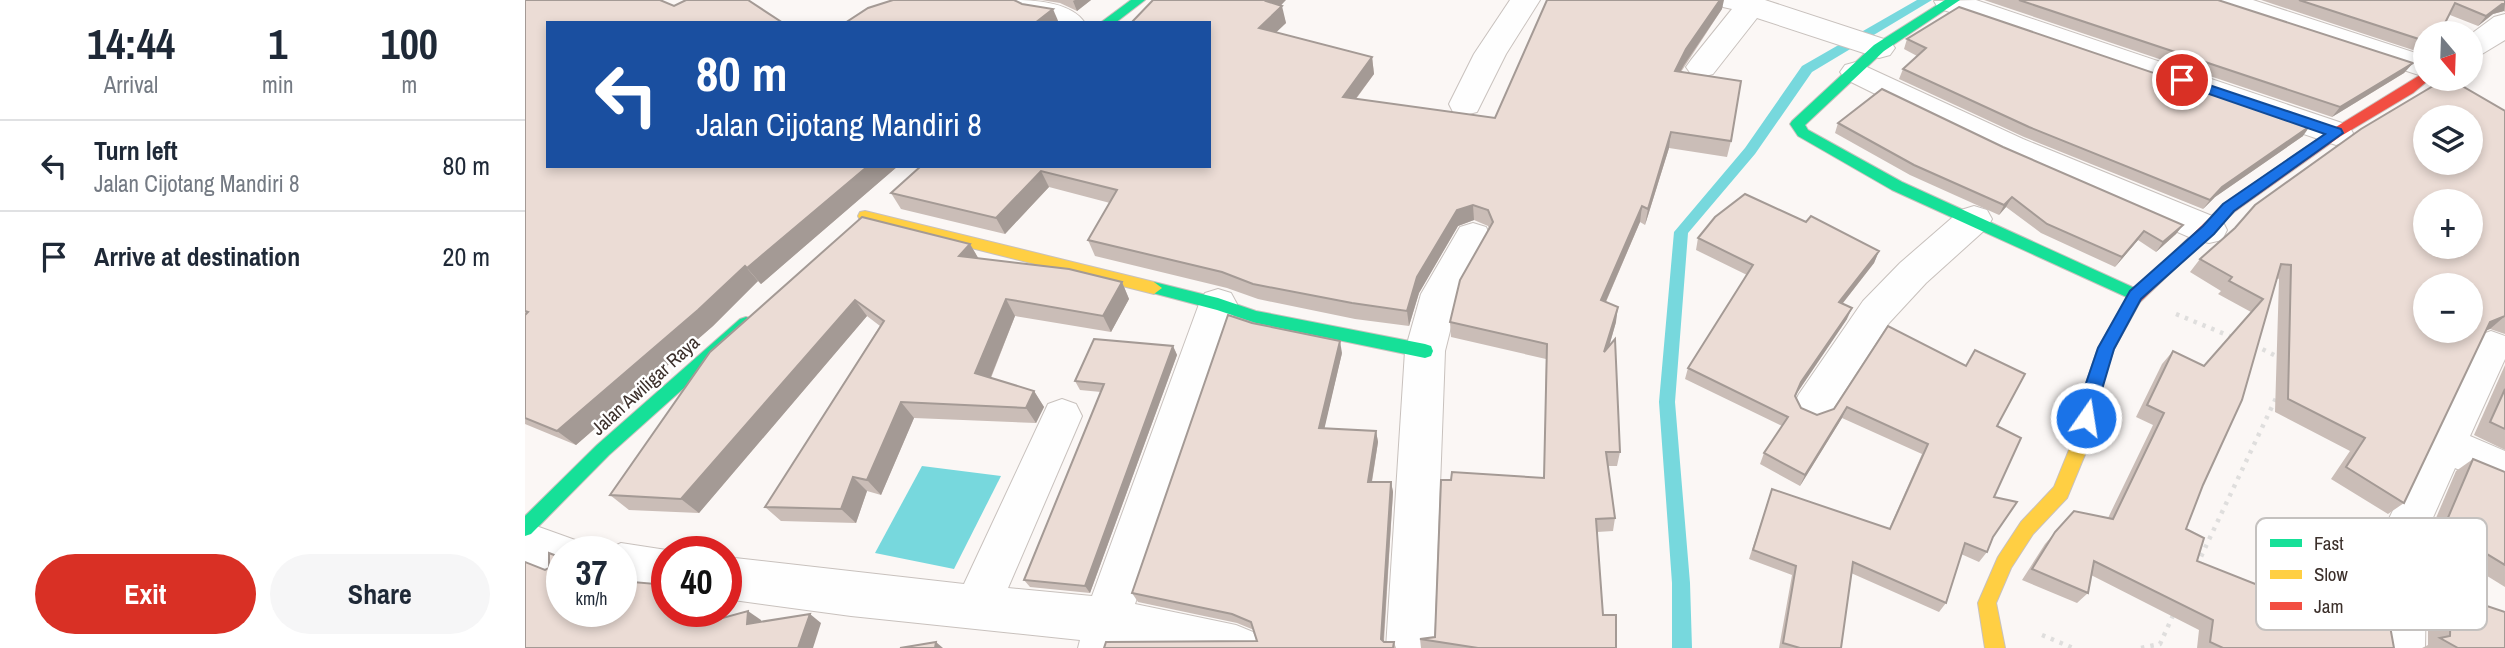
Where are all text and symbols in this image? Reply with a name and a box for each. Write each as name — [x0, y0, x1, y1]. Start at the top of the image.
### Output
text: 14:44 — [87, 16, 175, 72]
text: 1 — [268, 16, 287, 72]
text: 100 — [381, 16, 438, 72]
north arrow — [2413, 21, 2483, 91]
map controls — [2413, 21, 2483, 343]
text: 80 m — [696, 40, 788, 106]
icon: left — [581, 49, 672, 140]
pin — [2152, 50, 2212, 110]
icon: arrive — [2163, 61, 2201, 99]
text: Arrival — [104, 69, 158, 100]
text: min — [262, 69, 294, 100]
text: m — [401, 69, 417, 100]
text: Jalan Cijotang Mandiri 8 — [696, 103, 982, 146]
button: layers — [2413, 105, 2483, 175]
text: Turn left — [94, 133, 178, 168]
icon: left — [35, 147, 73, 185]
text: 80 m — [443, 148, 490, 183]
text: Jalan Cijotang Mandiri 8 — [94, 168, 299, 199]
button: + — [2413, 189, 2483, 259]
icon: arrive — [35, 238, 73, 276]
text: Arrive at destination — [94, 239, 300, 274]
text: 20 m — [443, 239, 490, 274]
button: − — [2413, 273, 2483, 343]
street label: Jalan Awiligar Raya — [585, 329, 705, 441]
position arrow — [2049, 381, 2123, 455]
legend — [2256, 518, 2487, 630]
text: Fast — [2314, 530, 2344, 556]
speed limit sign: 40 — [651, 536, 742, 627]
text: 37 — [576, 549, 607, 596]
button: Exit — [35, 554, 256, 634]
button: Share — [270, 554, 490, 634]
text: Slow — [2314, 561, 2349, 587]
text: km/h — [576, 586, 608, 611]
text: Jam — [2314, 593, 2343, 619]

